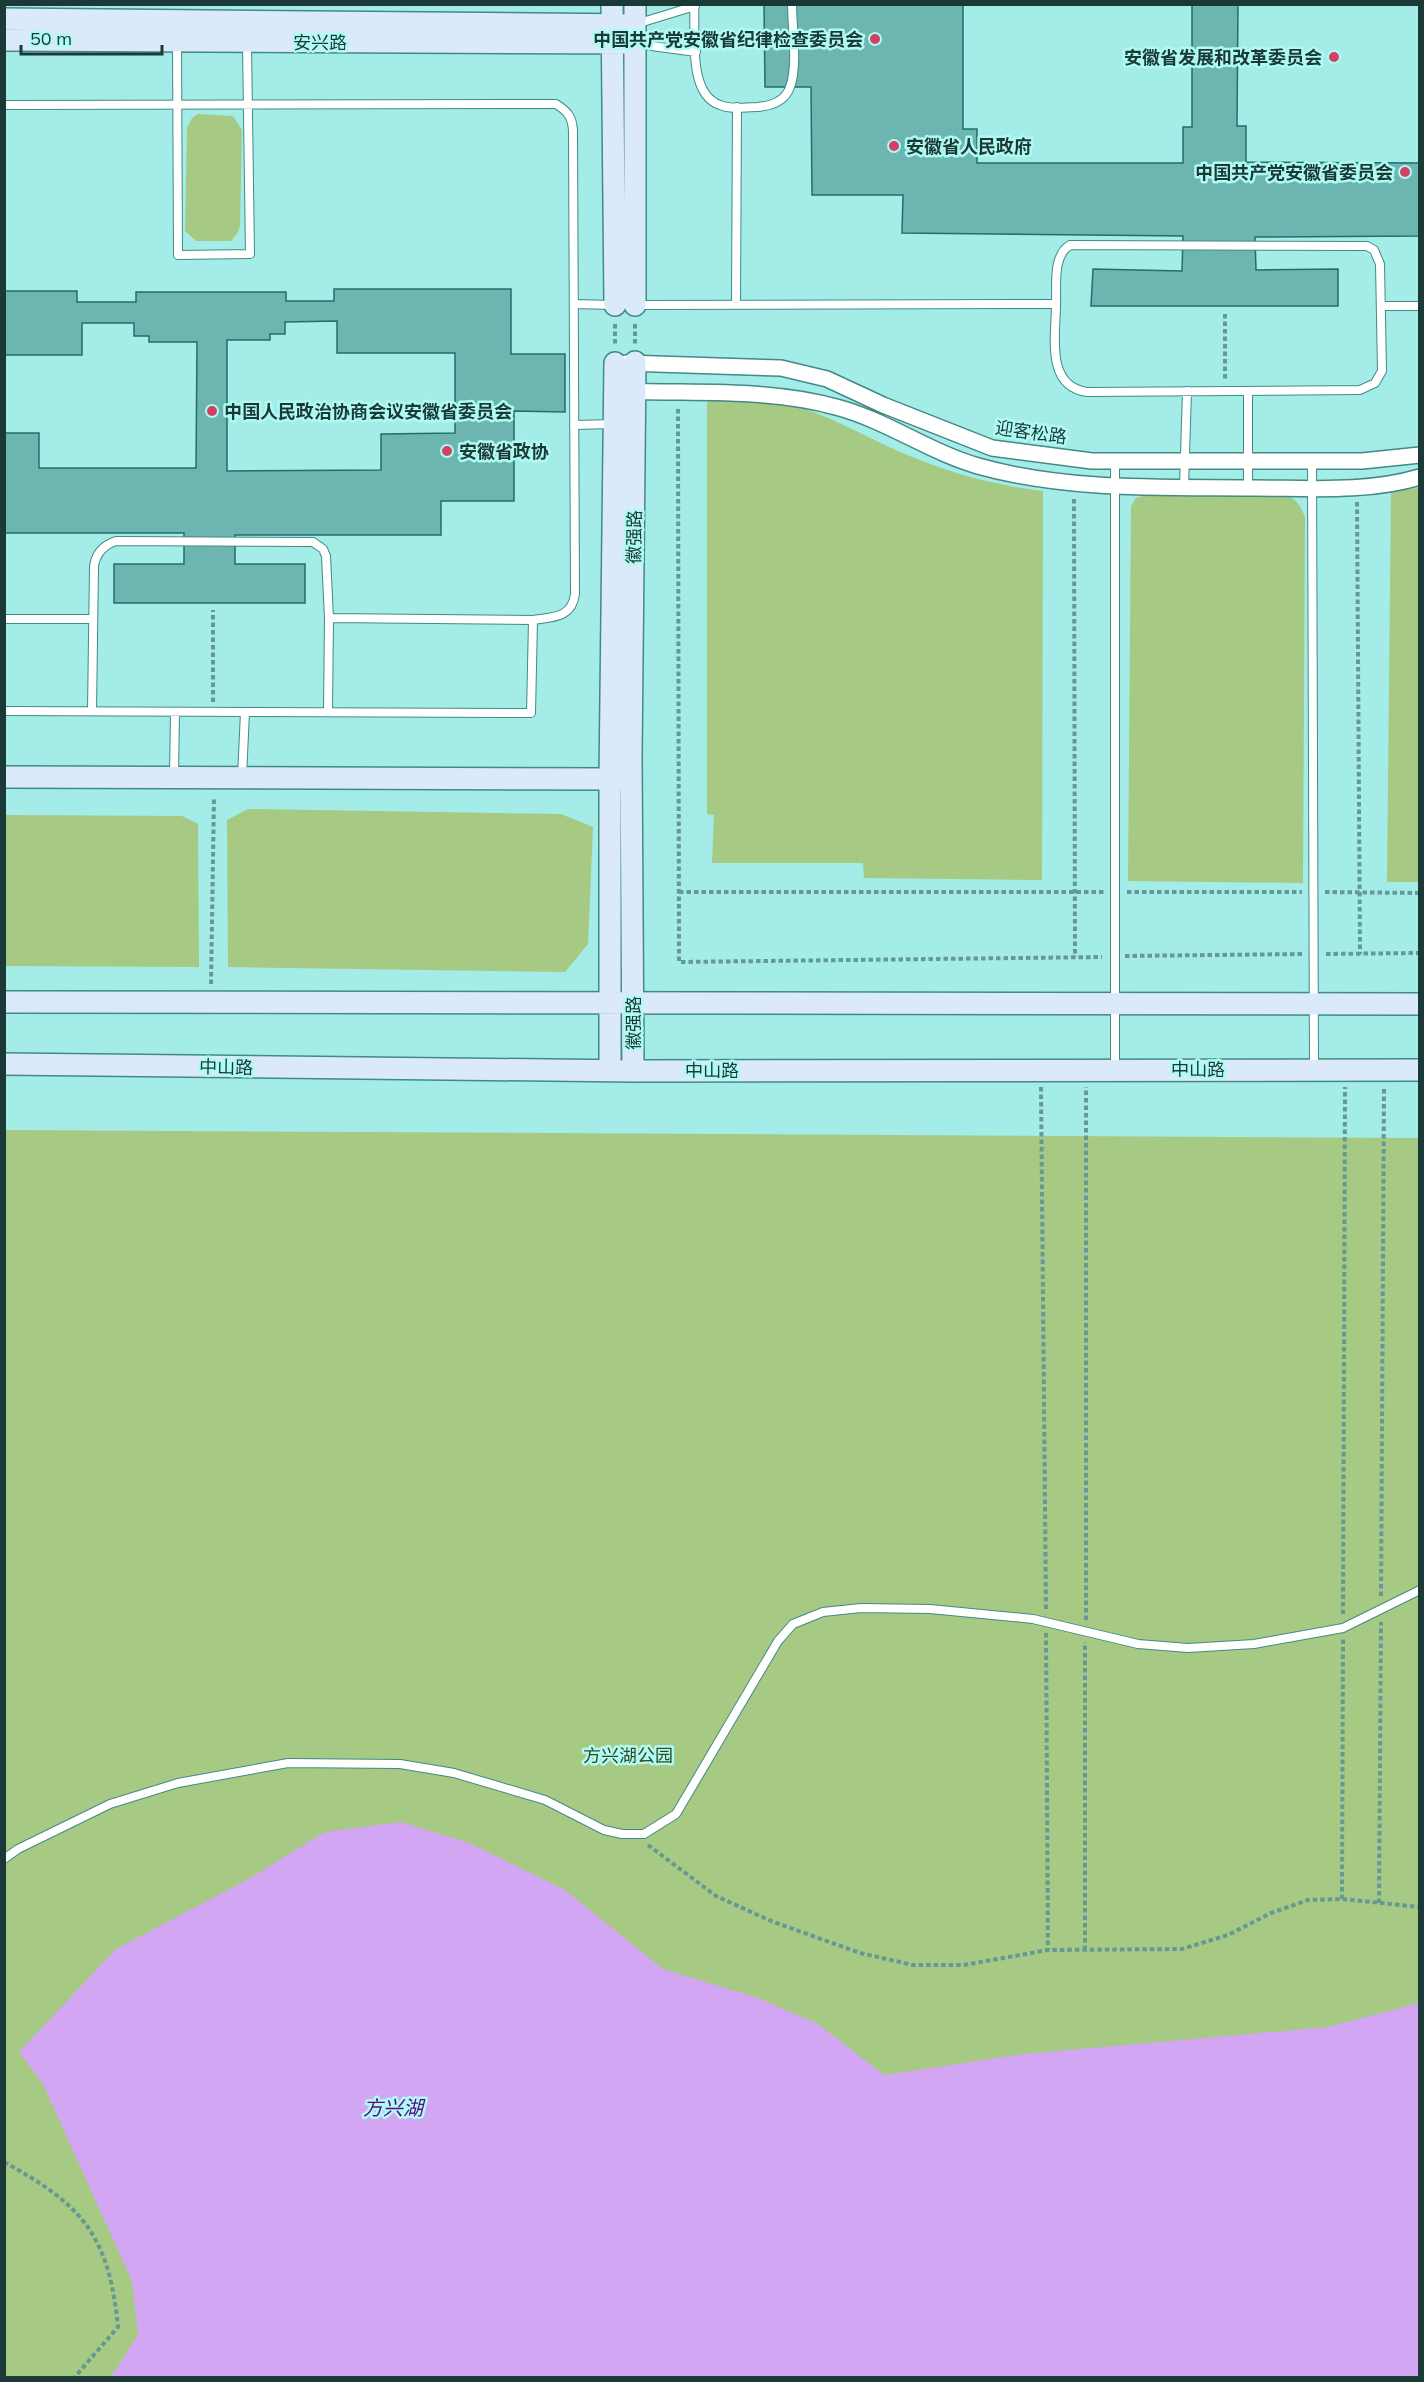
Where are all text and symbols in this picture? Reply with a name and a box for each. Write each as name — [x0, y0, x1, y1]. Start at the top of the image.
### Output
scale bar — [21, 18, 162, 56]
text: 50 m — [30, 27, 72, 50]
place label: 中国共产党安徽省纪律检查委员会 — [593, 28, 863, 51]
street label: 安兴路 — [293, 31, 347, 54]
marker: 中国共产党安徽省纪律检查委员会 — [868, 32, 882, 46]
place label: 安徽省发展和改革委员会 — [1124, 46, 1322, 69]
marker: 安徽省发展和改革委员会 — [1327, 50, 1341, 64]
place label: 安徽省人民政府 — [906, 135, 1032, 158]
marker: 安徽省人民政府 — [887, 139, 901, 153]
place label: 中国共产党安徽省委员会 — [1195, 161, 1393, 184]
marker: 中国共产党安徽省委员会 — [1398, 165, 1412, 179]
place label: 中国人民政治协商会议安徽省委员会 — [224, 400, 512, 423]
marker: 中国人民政治协商会议安徽省委员会 — [205, 404, 219, 418]
street label: 迎客松路 — [994, 416, 1068, 448]
place label: 安徽省政协 — [459, 440, 549, 463]
marker: 安徽省政协 — [440, 444, 454, 458]
street label: 徽强路 — [622, 510, 646, 564]
street label: 徽强路 — [622, 996, 645, 1050]
street label: 中山路 — [199, 1055, 253, 1079]
street label: 中山路 — [1171, 1058, 1225, 1081]
street label: 中山路 — [685, 1059, 739, 1082]
park label: 方兴湖公园 — [583, 1744, 673, 1767]
water label: 方兴湖 — [363, 2095, 426, 2120]

